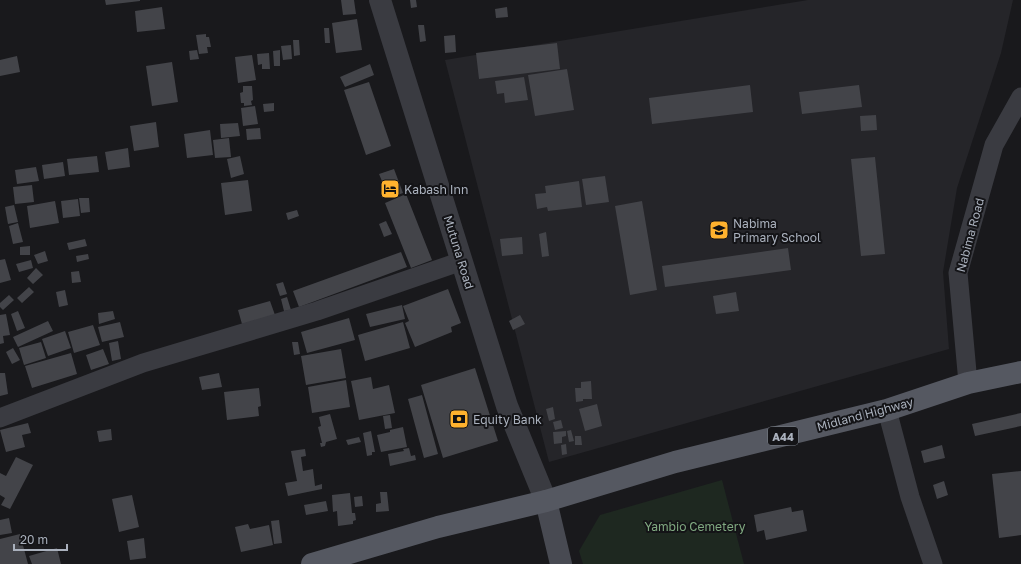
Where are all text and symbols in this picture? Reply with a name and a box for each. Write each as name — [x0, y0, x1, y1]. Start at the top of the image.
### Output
hotel icon: Kabash Inn — [379, 178, 401, 200]
place label: Kabash Inn — [404, 182, 468, 197]
street label: Nabima Road — [953, 196, 987, 274]
street label: Mutuna Road — [441, 213, 477, 291]
place label: Nabima Primary School — [733, 216, 821, 245]
school or university icon: Nabima Primary School — [708, 219, 730, 241]
street label: Midland Highway — [815, 394, 915, 434]
bank icon: Equity Bank — [448, 408, 470, 430]
place label: Equity Bank — [473, 412, 542, 427]
road number: A44 — [768, 427, 798, 445]
park label: Yambio Cemetery — [644, 519, 746, 534]
scale bar — [14, 526, 67, 552]
text: 20 m — [20, 532, 48, 547]

